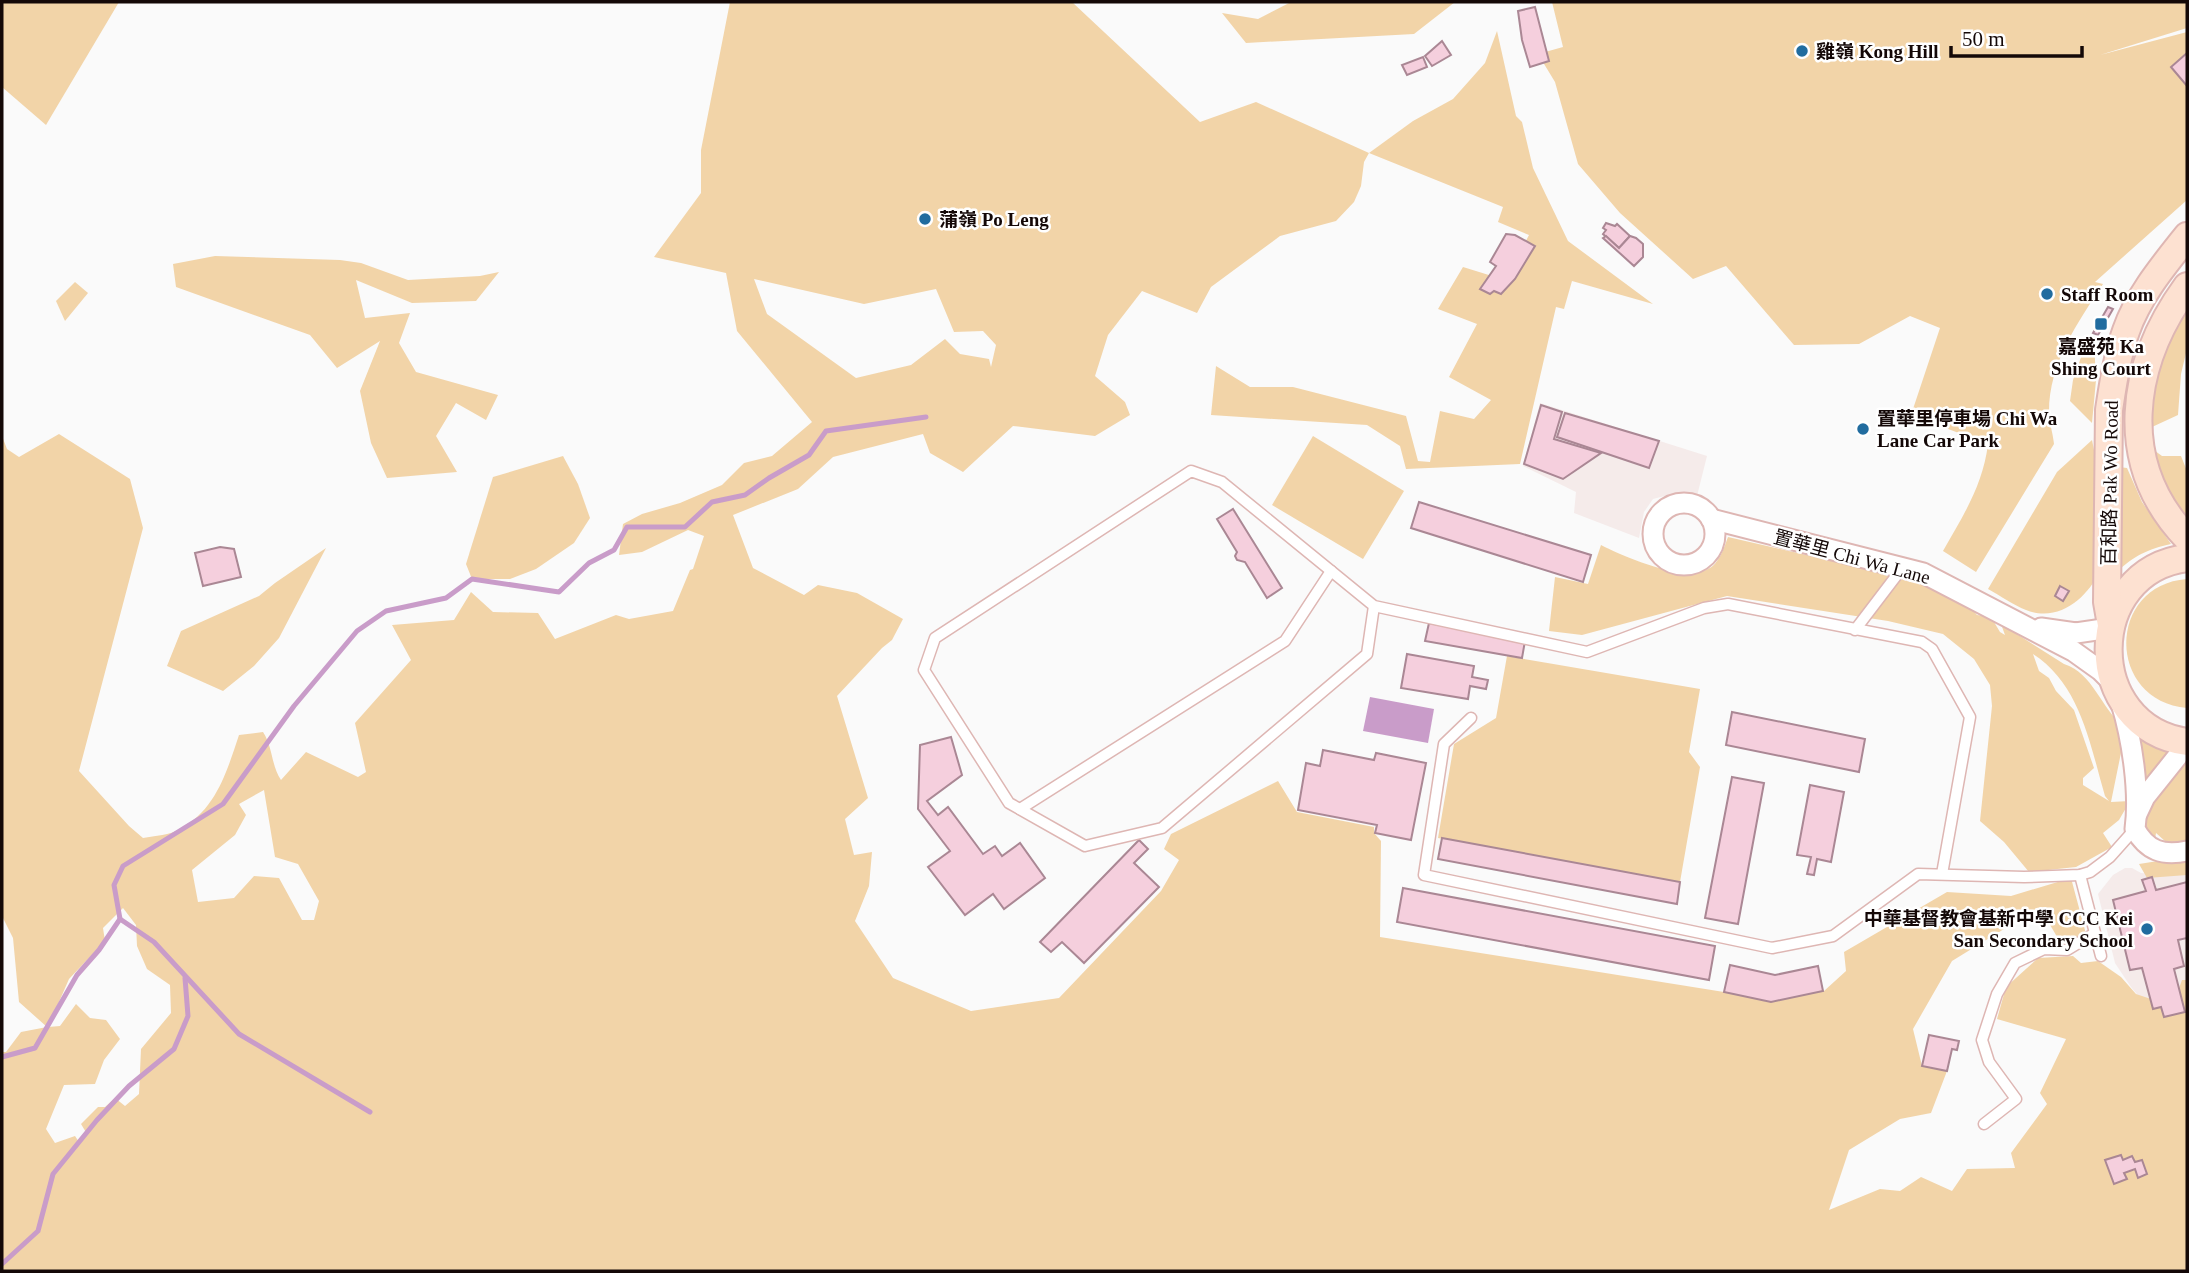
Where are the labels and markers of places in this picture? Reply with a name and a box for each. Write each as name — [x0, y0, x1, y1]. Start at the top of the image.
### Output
place label: 雞嶺 Kong Hill — [1816, 41, 1938, 62]
marker: 雞嶺 Kong Hill — [1794, 43, 1810, 59]
place label: 蒲嶺 Po Leng — [939, 209, 1049, 230]
marker: 蒲嶺 Po Leng — [917, 211, 933, 227]
place label: Staff Room — [2061, 284, 2154, 305]
marker: Staff Room — [2039, 286, 2055, 302]
marker: 嘉盛苑 Ka Shing Court — [2093, 316, 2109, 332]
place label: 嘉盛苑 Ka Shing Court — [2051, 336, 2152, 379]
place label: 置華里停車場 Chi Wa Lane Car Park — [1877, 408, 2058, 451]
marker: 置華里停車場 Chi Wa Lane Car Park — [1855, 421, 1871, 437]
place label: 中華基督教會基新中學 CCC Kei San Secondary School — [1864, 908, 2133, 951]
marker: 中華基督教會基新中學 CCC Kei San Secondary School — [2139, 921, 2155, 937]

